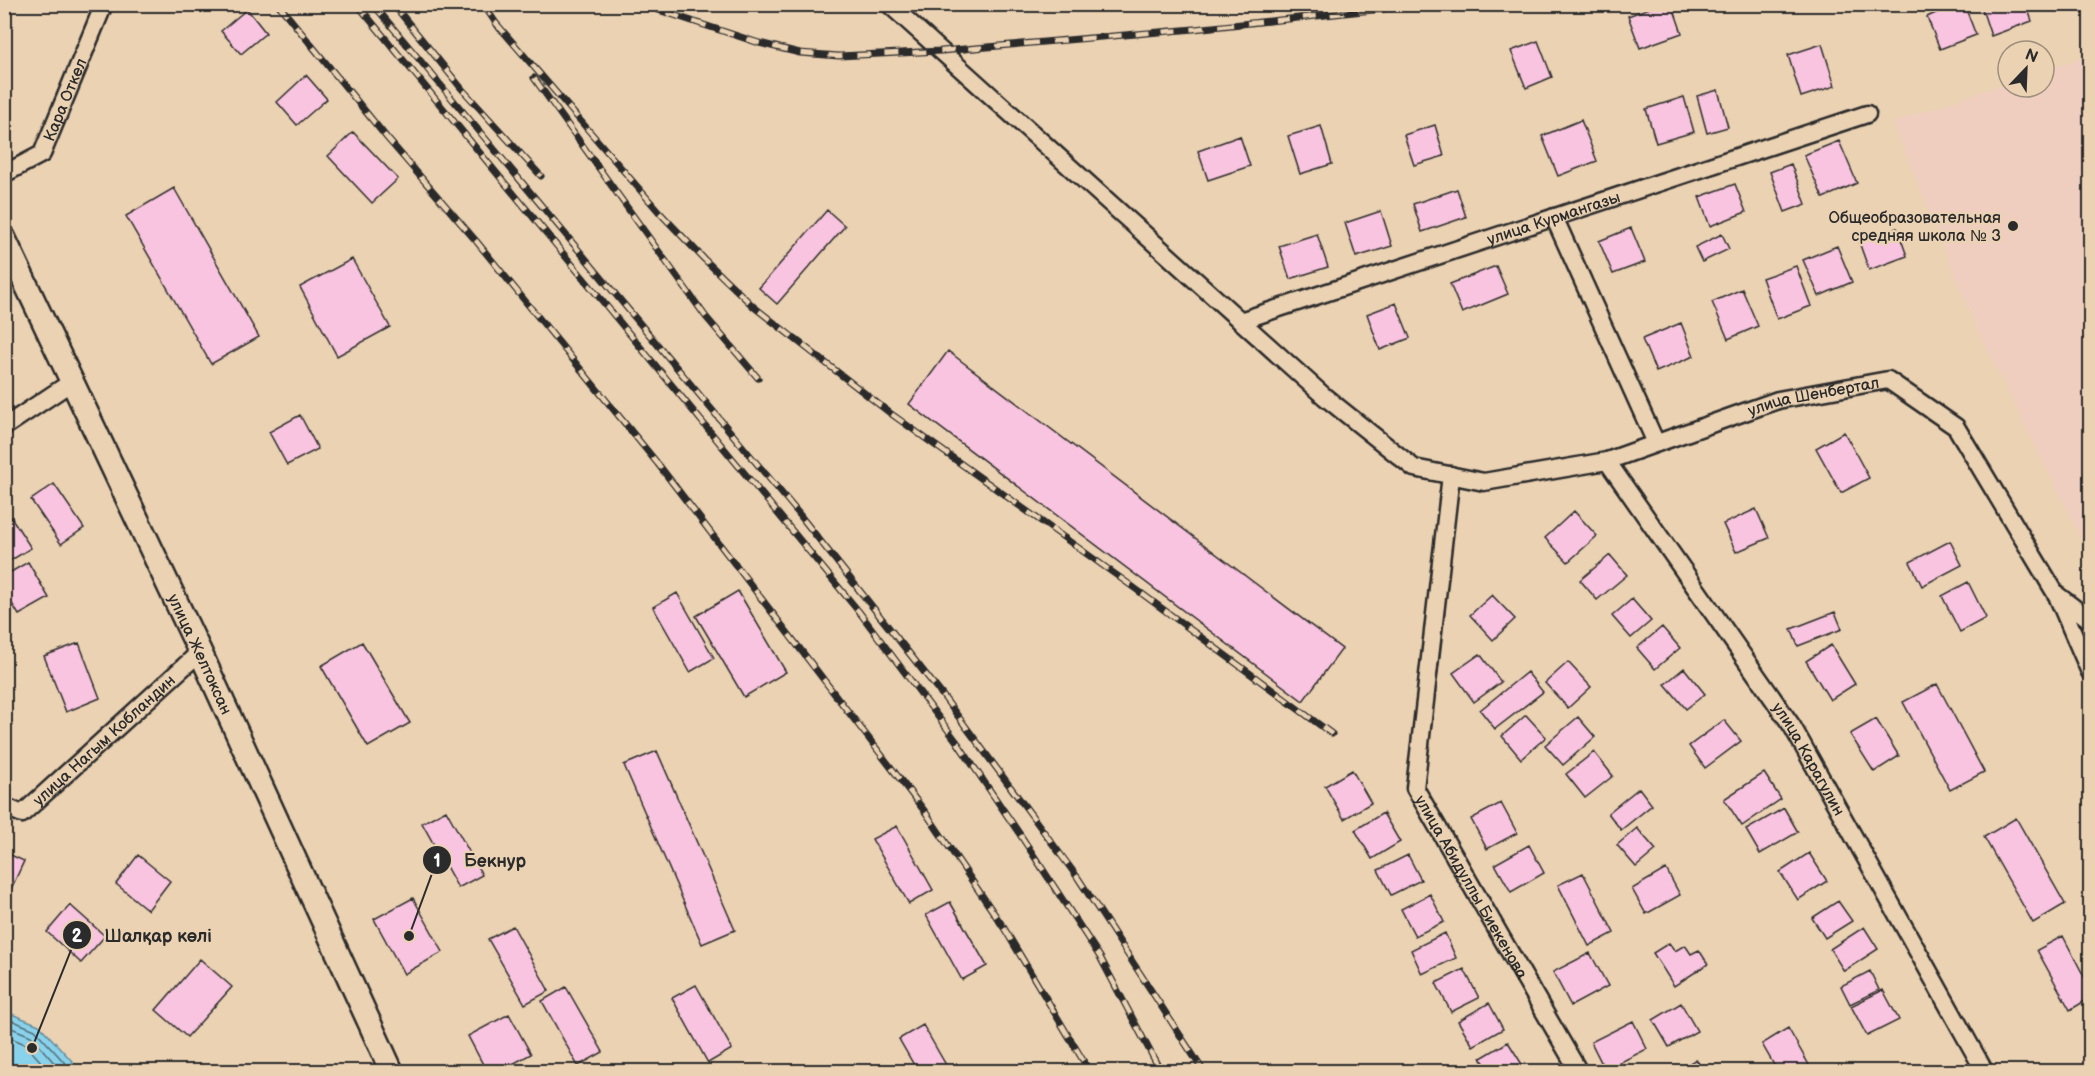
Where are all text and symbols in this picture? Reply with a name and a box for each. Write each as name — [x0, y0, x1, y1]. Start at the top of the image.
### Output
north arrow — [1996, 39, 2056, 99]
text: N — [2022, 45, 2041, 68]
street label: Кара Откел — [40, 56, 92, 144]
street label: улица Курмангазы — [1485, 188, 1623, 250]
place label: Общеобразовательная средняя школа № 3 — [1828, 209, 2001, 246]
marker: Общеобразовательная средняя школа № 3 — [2006, 219, 2020, 233]
street label: улица Шенбертал — [1745, 374, 1881, 421]
street label: улица Желтоксан — [163, 591, 235, 718]
street label: улица Нагым Кобландин — [30, 671, 180, 810]
street label: улица Карагулин — [1768, 699, 1848, 819]
street label: улица Абидуллы Биекенова — [1410, 792, 1531, 983]
callout: Бекнур — [422, 842, 538, 878]
text: 1 — [433, 851, 441, 872]
text: Бекнур — [464, 851, 526, 872]
callout: Шалқар көлі — [62, 917, 224, 953]
text: 2 — [72, 926, 83, 947]
text: Шалқар көлі — [104, 926, 212, 947]

